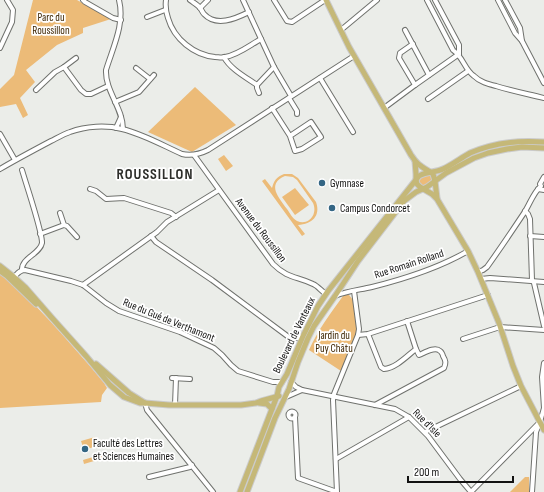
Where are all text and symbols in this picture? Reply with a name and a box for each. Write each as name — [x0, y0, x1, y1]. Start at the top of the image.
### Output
park label: Parc du Roussillon — [32, 11, 70, 37]
district label: ROUSSILLON — [117, 165, 193, 184]
place label: Gymnase — [330, 177, 364, 190]
marker: Gymnase — [317, 178, 327, 188]
street label: Avenue du Roussillon — [232, 195, 289, 265]
place label: Campus Condorcet — [340, 202, 411, 215]
marker: Campus Condorcet — [327, 203, 337, 213]
street label: Rue Romain Rolland — [373, 247, 446, 281]
street label: Boulevard de Vanteaux — [270, 295, 318, 375]
street label: Rue du Gué de Verthamont — [121, 296, 218, 345]
park label: Jardin du Puy Châtu — [315, 329, 353, 355]
street label: Rue d'Isle — [410, 406, 444, 440]
place label: Faculté des Lettres et Sciences Humaines — [93, 437, 174, 463]
marker: Faculté des Lettres et Sciences Humaines — [80, 444, 90, 454]
scale bar — [408, 458, 513, 484]
text: 200 m — [414, 465, 440, 480]

